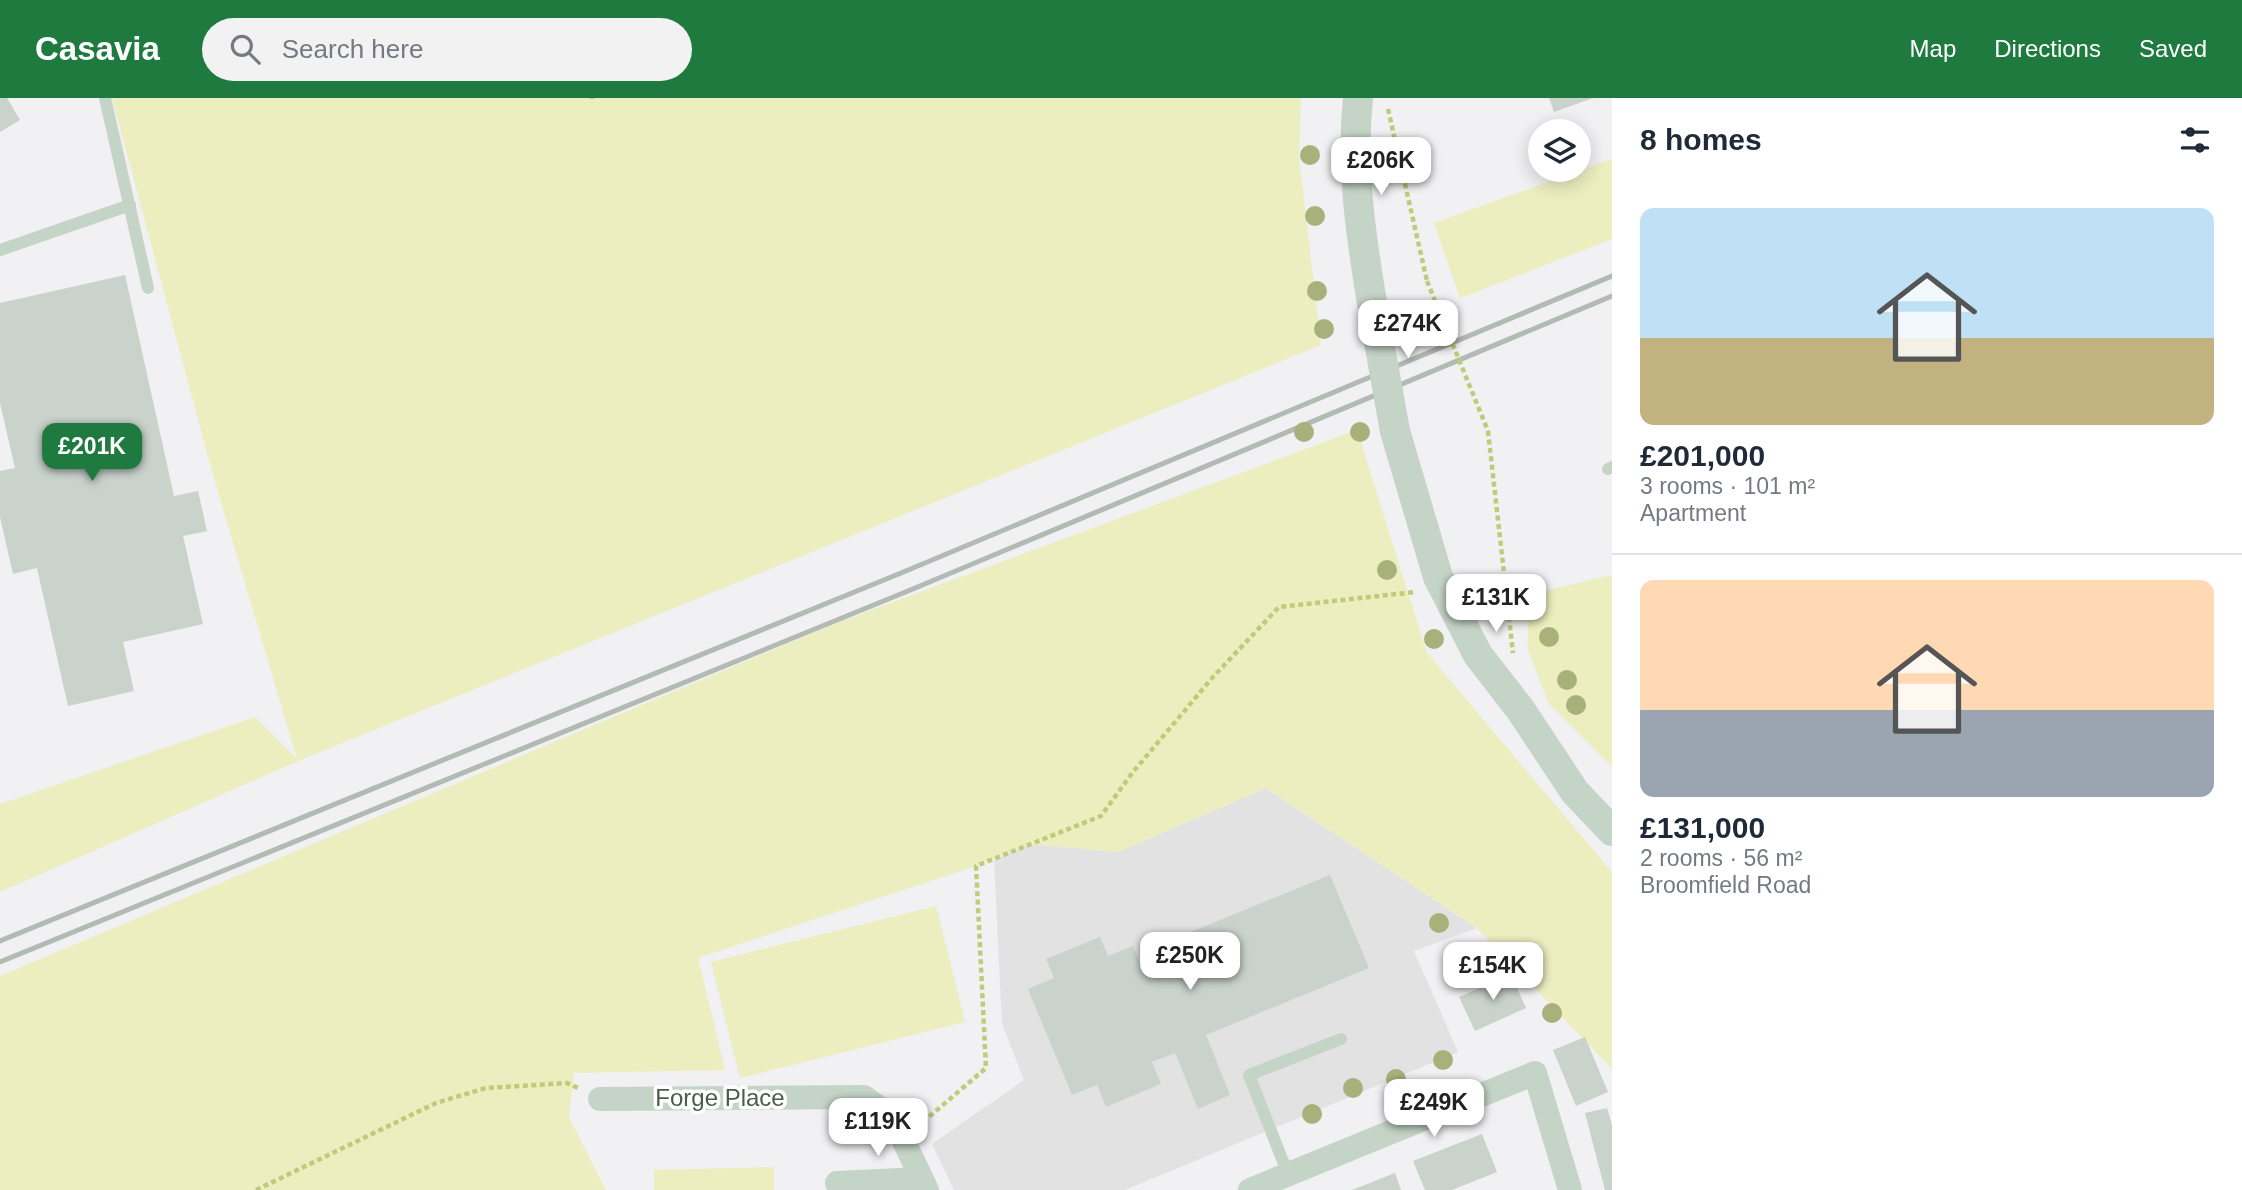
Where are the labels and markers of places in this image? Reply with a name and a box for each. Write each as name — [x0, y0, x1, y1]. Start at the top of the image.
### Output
pin: £206K — [1332, 138, 1430, 197]
pin: £274K — [1359, 300, 1457, 360]
pin: £201K — [43, 424, 141, 483]
pin: £131K — [1447, 574, 1545, 634]
pin: £250K — [1141, 932, 1239, 992]
pin: £154K — [1444, 942, 1542, 1002]
pin: £249K — [1385, 1080, 1483, 1139]
pin: £119K — [829, 1098, 927, 1158]

